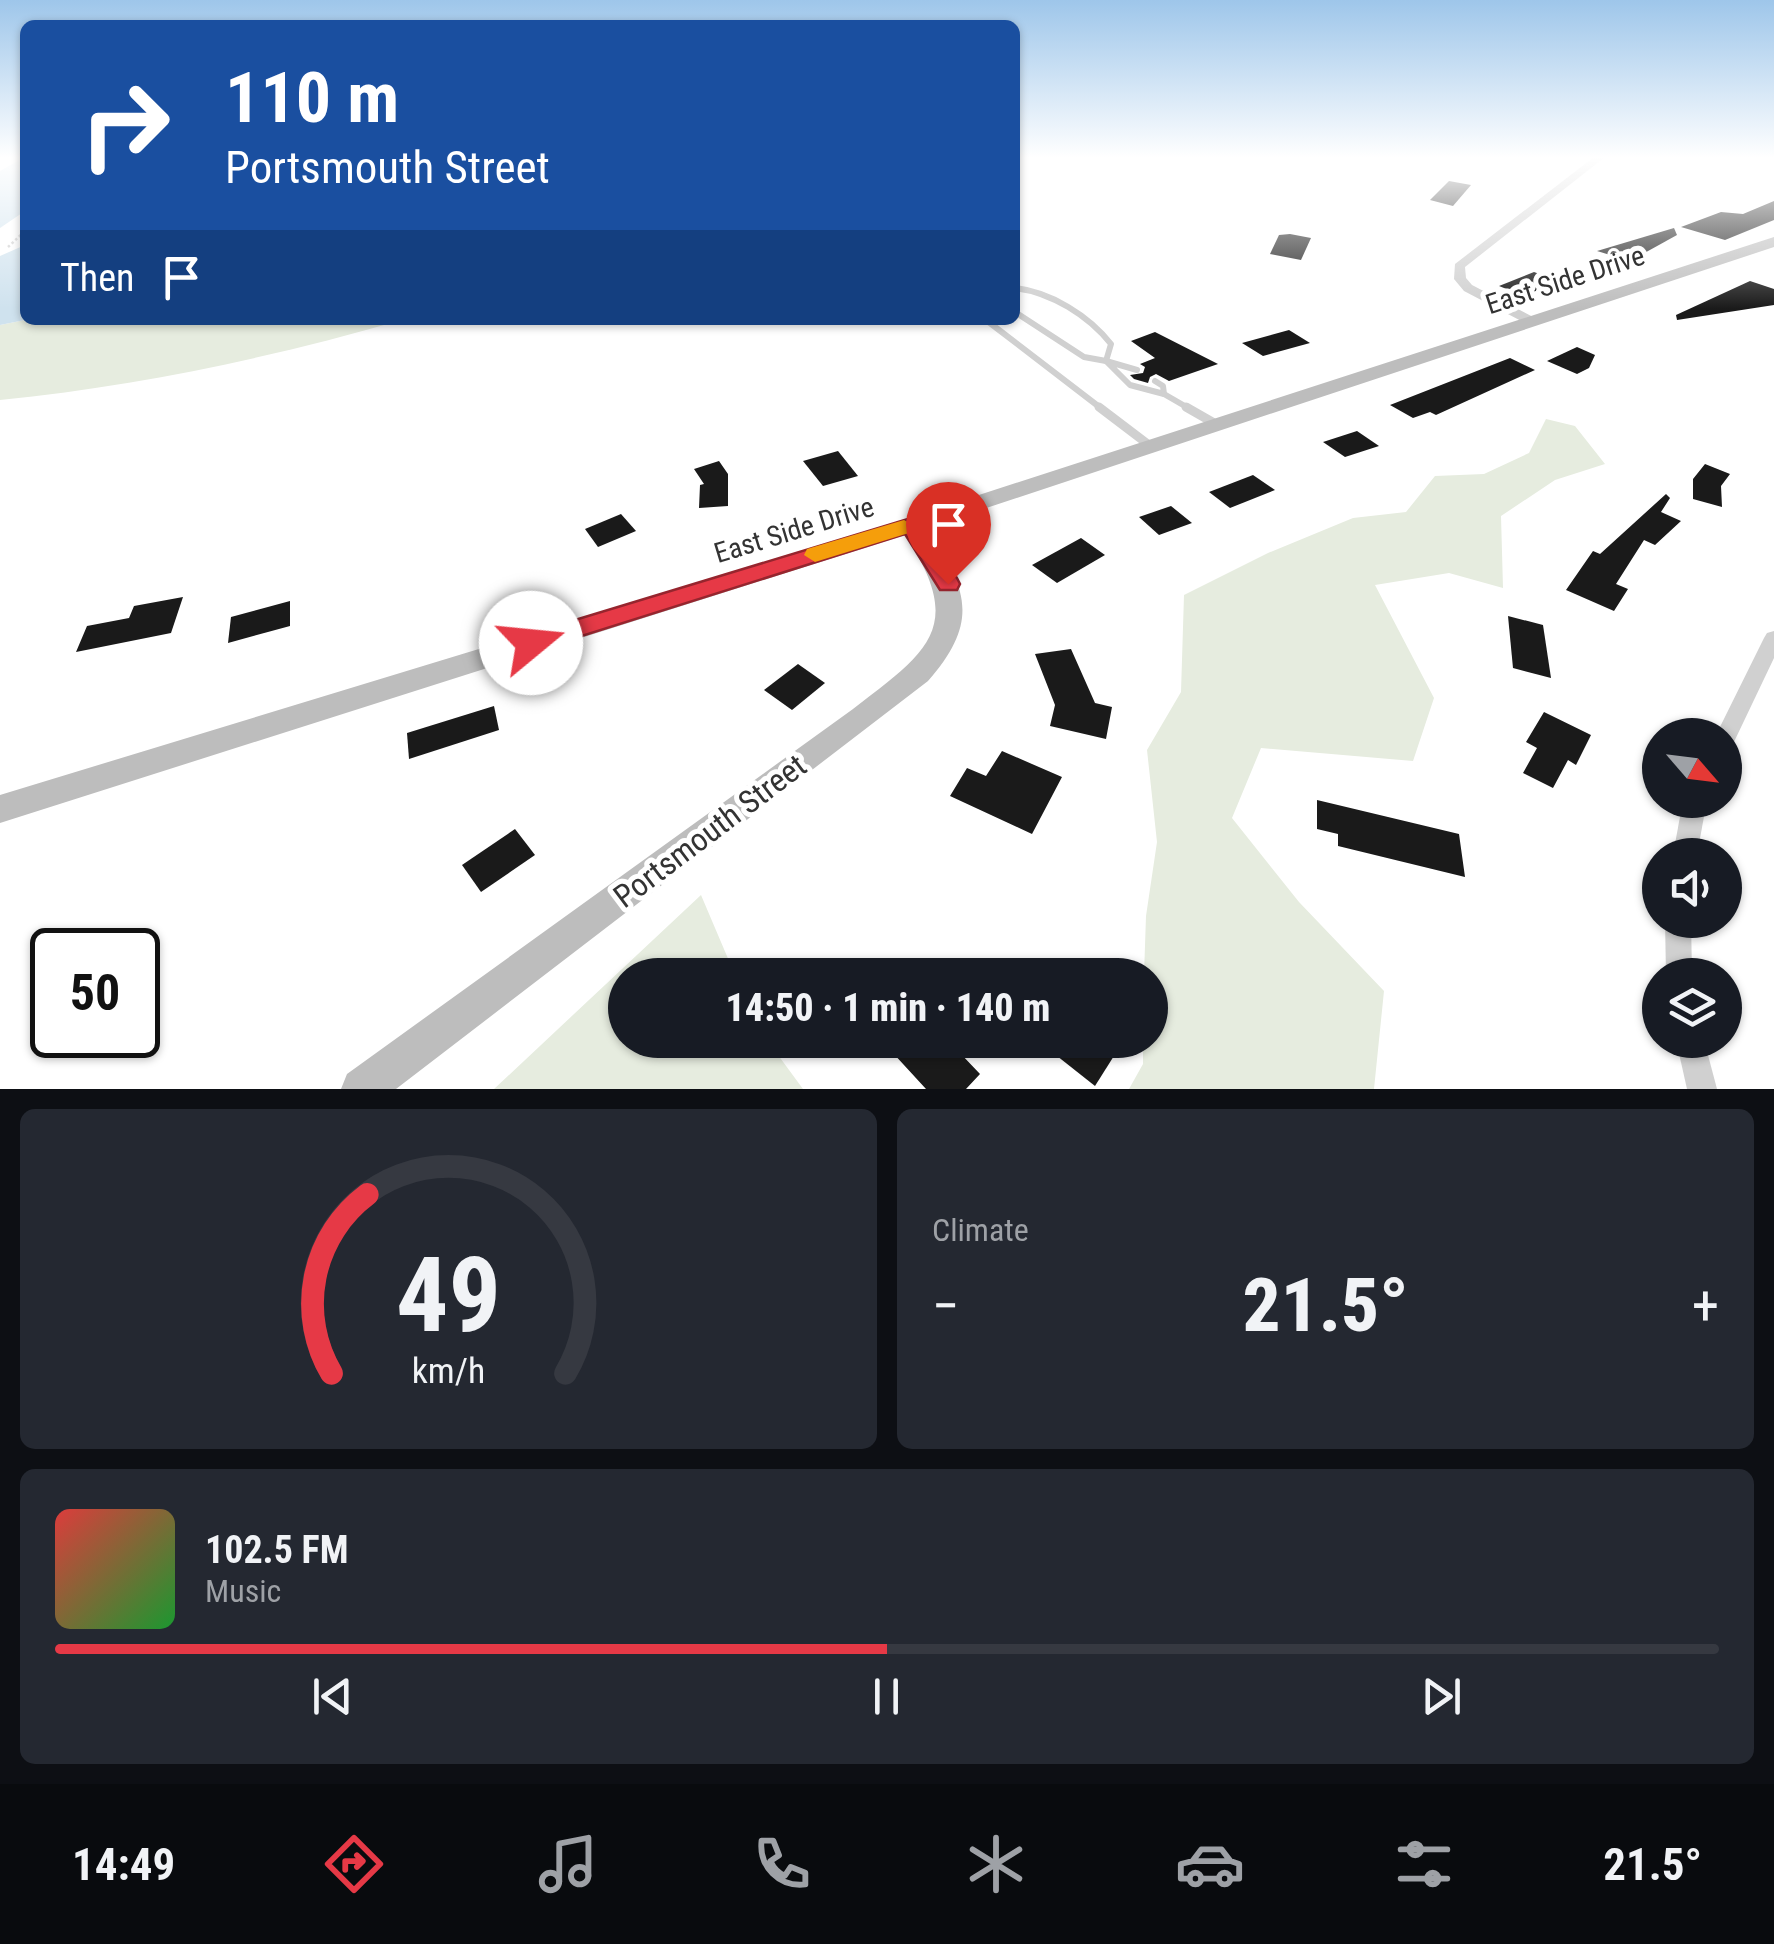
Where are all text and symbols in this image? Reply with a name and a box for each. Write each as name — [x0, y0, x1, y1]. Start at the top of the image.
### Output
text: 110 m — [225, 57, 399, 139]
icon: right — [60, 60, 190, 190]
text: Portsmouth Street — [225, 141, 550, 194]
street label: East Side Drive — [1481, 239, 1649, 321]
icon: arrive — [154, 250, 209, 305]
text: Then — [60, 256, 134, 300]
pin — [906, 482, 991, 585]
street label: East Side Drive — [710, 490, 878, 570]
icon: arrive — [921, 497, 976, 552]
position arrow — [479, 591, 583, 695]
north arrow — [1642, 718, 1742, 818]
map controls — [1642, 718, 1742, 1058]
street label: Portsmouth Street — [606, 746, 814, 916]
button: sound — [1642, 838, 1742, 938]
speed limit sign: 50 — [30, 928, 160, 1058]
button: layers — [1642, 958, 1742, 1058]
text: 14:50 · 1 min · 140 m — [726, 986, 1050, 1030]
text: Climate — [932, 1211, 1029, 1249]
text: 49 — [396, 1235, 501, 1356]
text: 21.5° — [1243, 1261, 1409, 1349]
text: − — [932, 1274, 960, 1338]
text: + — [1692, 1274, 1719, 1338]
text: km/h — [412, 1350, 485, 1392]
text: 102.5 FM — [205, 1528, 349, 1572]
text: Music — [205, 1572, 281, 1610]
icon: previous — [305, 1669, 360, 1724]
icon: pause — [859, 1669, 914, 1724]
icon: next — [1414, 1669, 1469, 1724]
icon: directions — [319, 1829, 389, 1899]
icon: music — [533, 1829, 603, 1899]
icon: phone — [747, 1829, 817, 1899]
icon: climate — [961, 1829, 1031, 1899]
icon: car — [1175, 1829, 1245, 1899]
icon: filters — [1389, 1829, 1459, 1899]
text: 14:49 — [72, 1838, 175, 1891]
text: 21.5° — [1603, 1838, 1702, 1891]

